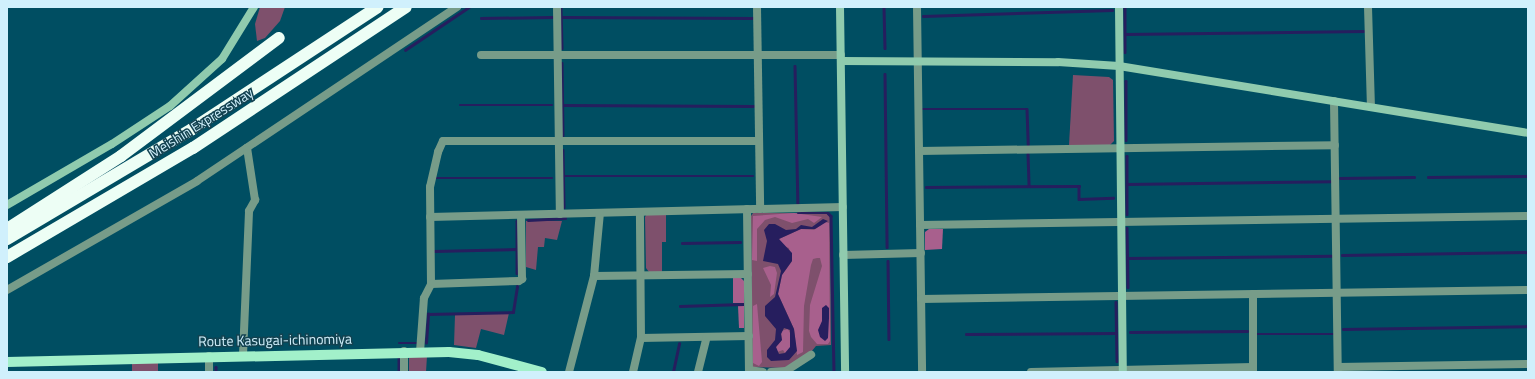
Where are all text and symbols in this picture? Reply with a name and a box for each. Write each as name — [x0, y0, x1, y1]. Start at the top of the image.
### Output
street label: Meishin Expressway — [146, 84, 256, 162]
street label: Route Kasugai-ichinomiya — [198, 330, 352, 350]

